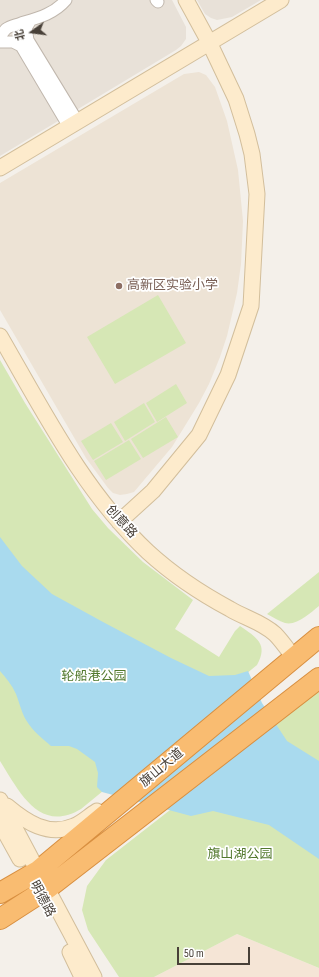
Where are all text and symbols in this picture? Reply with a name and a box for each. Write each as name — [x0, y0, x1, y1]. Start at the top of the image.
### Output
north arrow — [12, 12, 52, 52]
text: 北 — [12, 28, 28, 42]
place label: 高新区实验小学 — [127, 278, 218, 294]
marker: 高新区实验小学 — [114, 281, 124, 291]
street label: 创意路 — [102, 502, 140, 542]
park label: 轮船港公园 — [62, 669, 126, 685]
street label: 旗山大道 — [137, 745, 187, 791]
park label: 旗山湖公园 — [208, 847, 272, 863]
street label: 明德路 — [26, 878, 58, 920]
scale bar — [179, 939, 252, 965]
text: 50 m — [184, 946, 204, 961]

